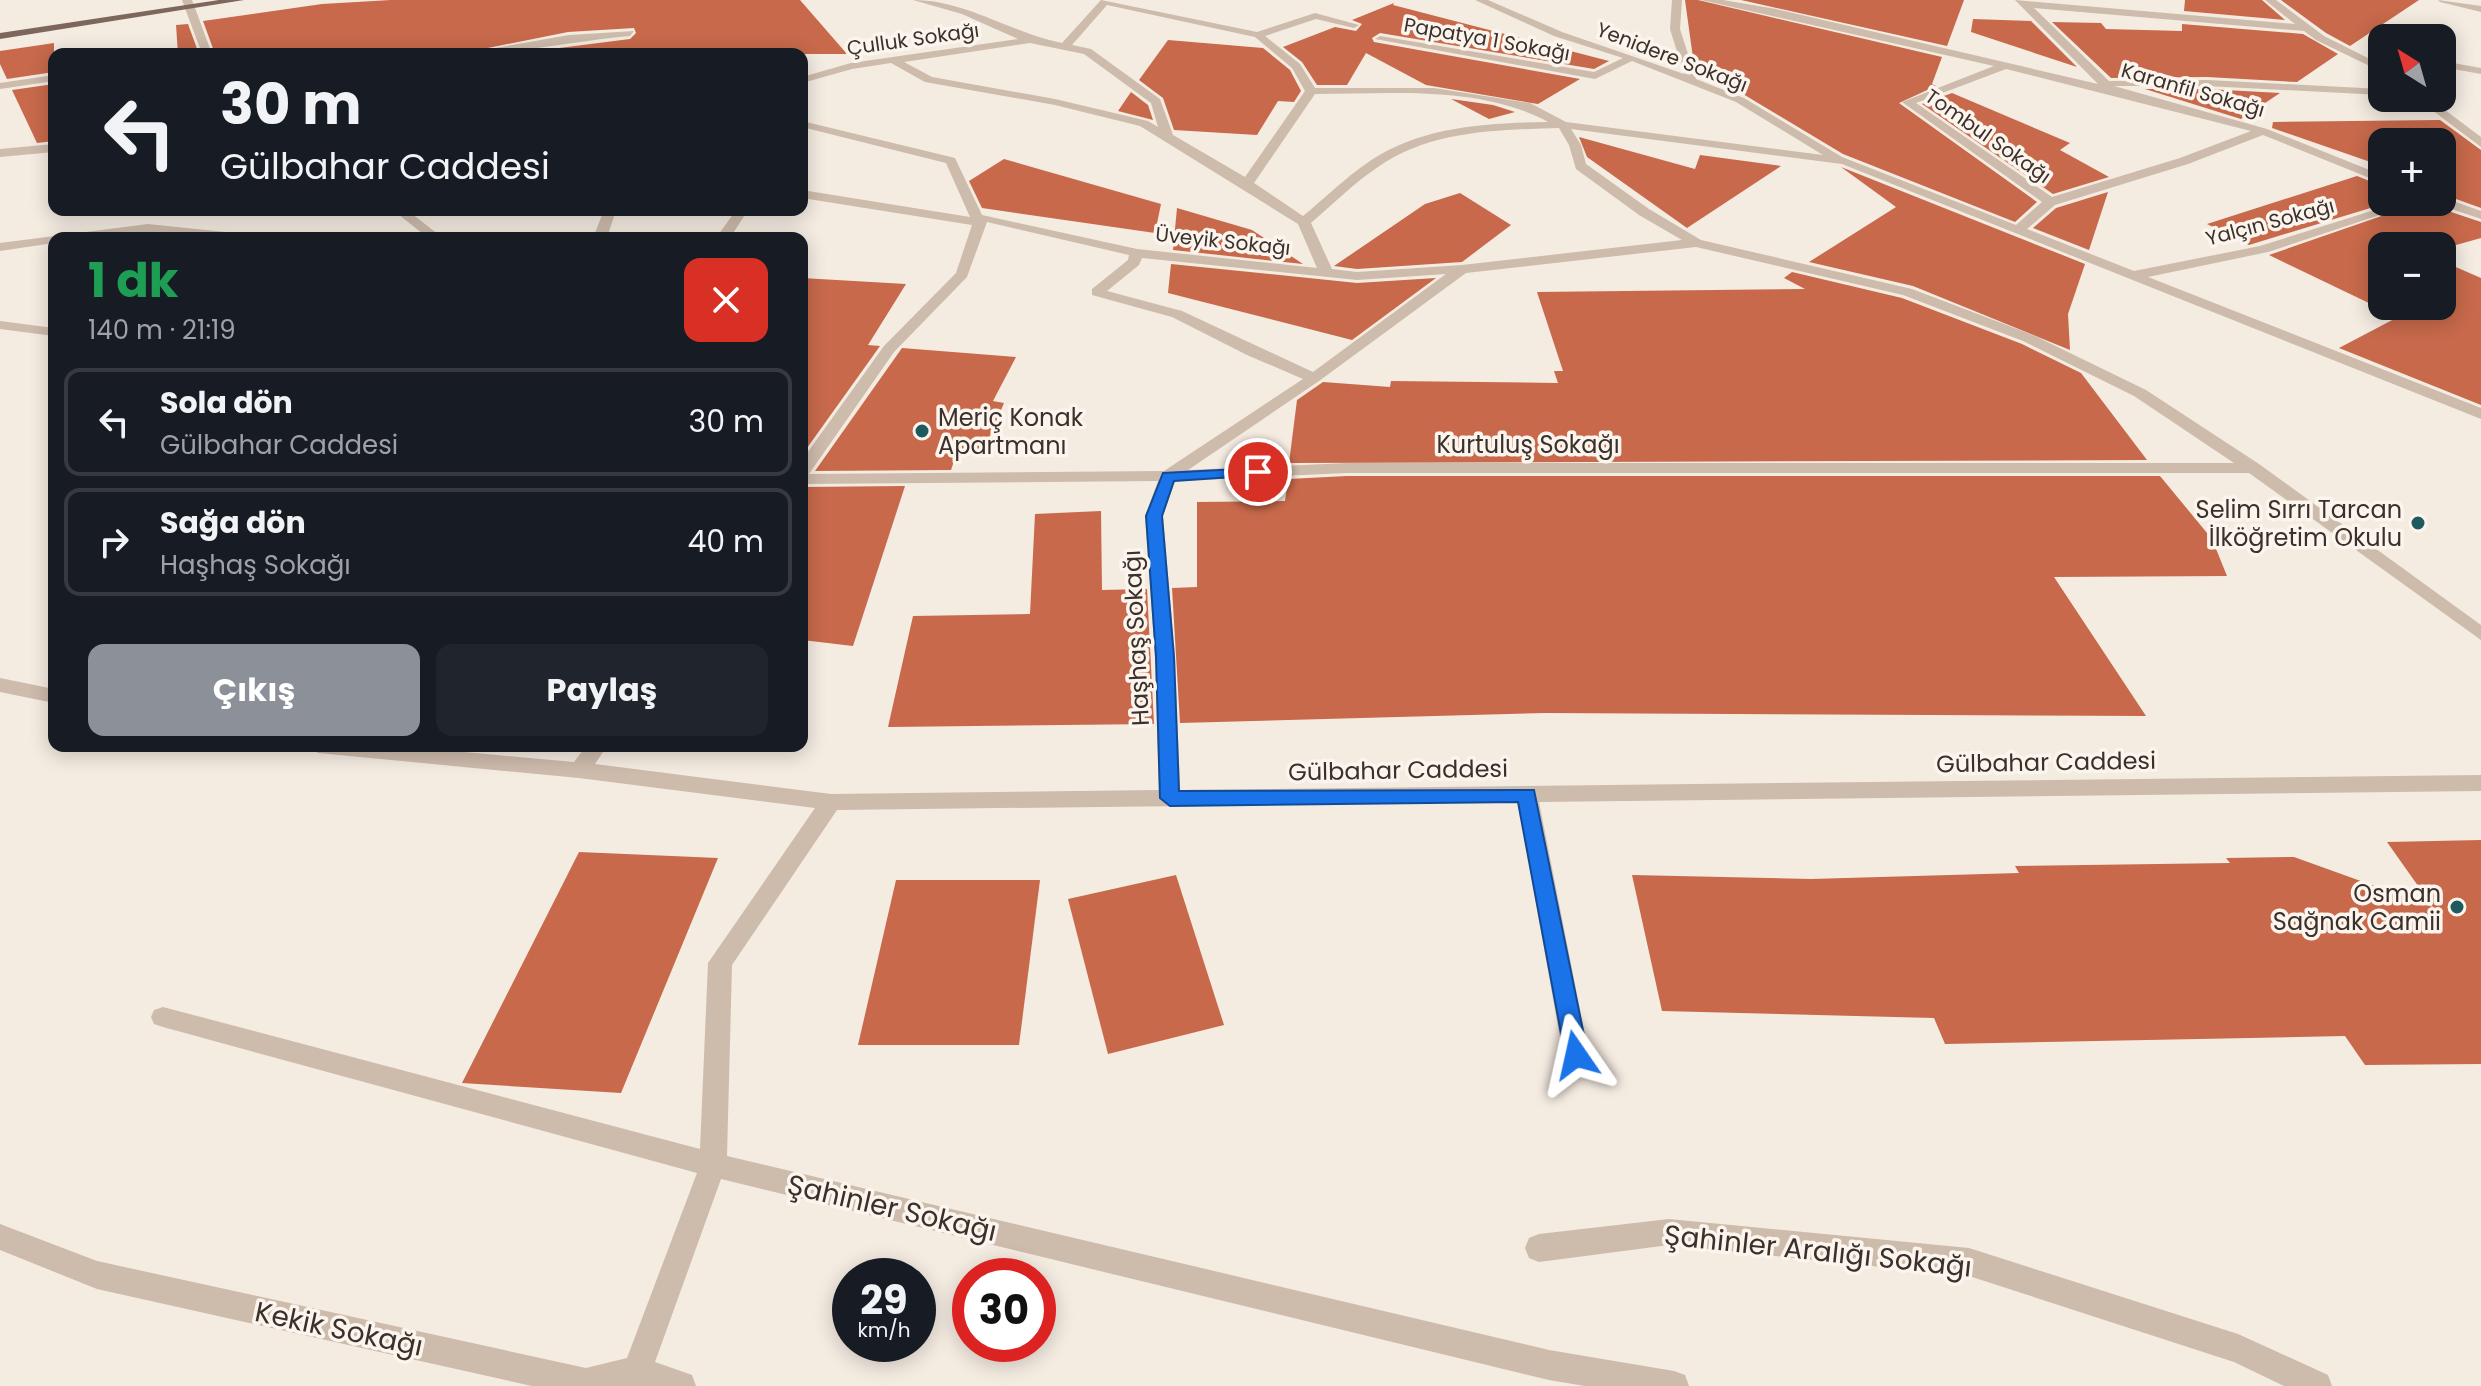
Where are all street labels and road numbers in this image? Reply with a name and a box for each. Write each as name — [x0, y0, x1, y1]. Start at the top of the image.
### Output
street label: Papatya 1 Sokağı — [1402, 11, 1572, 67]
street label: Yenidere Sokağı — [1592, 15, 1752, 99]
street label: Çulluk Sokağı — [845, 16, 981, 62]
street label: Karanfil Sokağı — [2118, 56, 2268, 124]
street label: Tombul Sokağı — [1920, 82, 2056, 190]
street label: Yalçın Sokağı — [2203, 191, 2337, 253]
street label: Üveyik Sokağı — [1154, 220, 1292, 262]
street label: Kurtuluş Sokağı — [1436, 428, 1620, 461]
street label: Haşhaş Sokağı — [1115, 549, 1157, 727]
street label: Gülbahar Caddesi — [1936, 744, 2156, 780]
street label: Gülbahar Caddesi — [1288, 752, 1508, 788]
street label: Şahinler Sokağı — [783, 1165, 1001, 1251]
street label: Şahinler Aralığı Sokağı — [1662, 1215, 1974, 1287]
street label: Kekik Sokağı — [251, 1292, 427, 1366]

